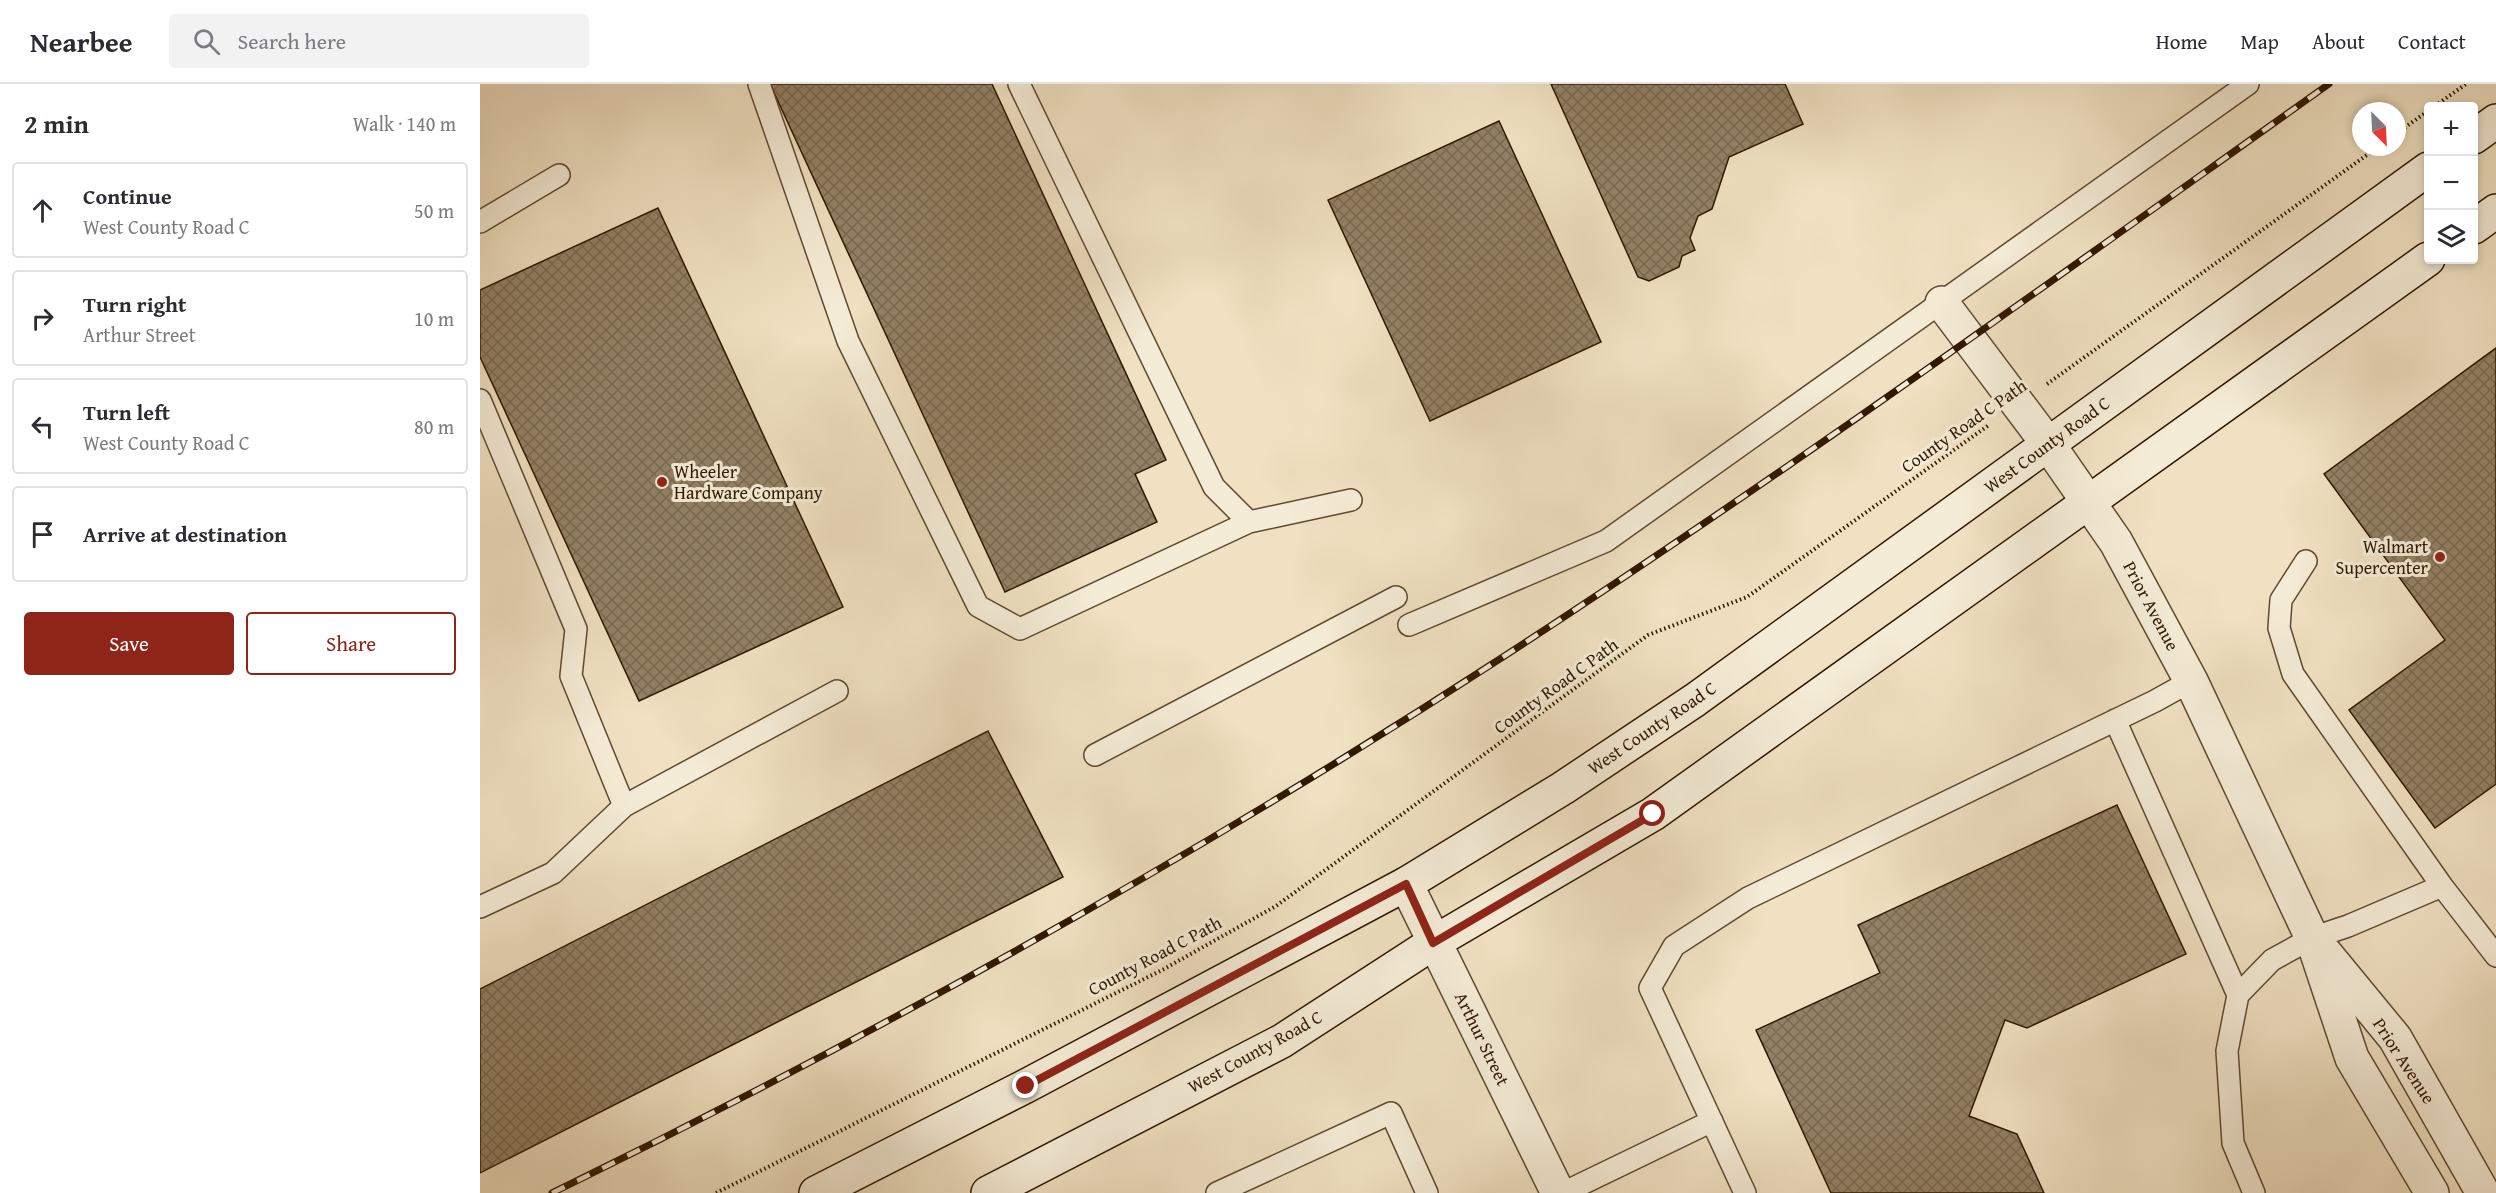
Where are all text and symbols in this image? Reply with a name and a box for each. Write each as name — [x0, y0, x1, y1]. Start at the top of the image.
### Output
search box — [169, 14, 589, 68]
text: Nearbee — [30, 21, 133, 62]
icon: search — [190, 25, 223, 58]
text: Search here — [238, 25, 346, 57]
text: Home — [2156, 26, 2207, 57]
text: Map — [2240, 26, 2279, 57]
text: About — [2312, 26, 2365, 57]
text: Contact — [2398, 26, 2466, 57]
north arrow — [2352, 102, 2406, 156]
map controls — [2424, 102, 2478, 264]
button: + — [2424, 102, 2478, 156]
text: 2 min — [24, 104, 89, 143]
text: Walk · 140 m — [353, 109, 456, 138]
button: − — [2424, 156, 2478, 210]
text: Continue — [83, 180, 172, 212]
icon: ahead — [26, 194, 59, 227]
text: 50 m — [414, 196, 454, 225]
button: layers — [2424, 210, 2478, 264]
text: West County Road C — [83, 212, 250, 241]
text: Turn right — [83, 288, 186, 320]
icon: right — [26, 302, 59, 335]
text: 10 m — [414, 304, 454, 333]
text: Arthur Street — [83, 320, 196, 349]
street label: County Road C Path — [1895, 372, 2032, 479]
street label: West County Road C — [1978, 389, 2115, 500]
text: Turn left — [83, 396, 170, 428]
icon: left — [26, 410, 59, 443]
text: 80 m — [414, 412, 454, 441]
text: West County Road C — [83, 428, 250, 457]
place label: Wheeler Hardware Company — [674, 458, 823, 506]
marker: Wheeler Hardware Company — [655, 475, 669, 489]
icon: arrive — [26, 518, 59, 551]
text: Arrive at destination — [83, 518, 287, 550]
place label: Walmart Supercenter — [2335, 533, 2429, 581]
marker: Walmart Supercenter — [2433, 550, 2447, 564]
street label: Prior Avenue — [2117, 556, 2186, 655]
button: Save — [24, 612, 234, 675]
button: Share — [246, 612, 456, 675]
street label: County Road C Path — [1488, 631, 1624, 740]
street label: West County Road C — [1582, 674, 1722, 781]
route start — [1639, 800, 1665, 826]
street label: County Road C Path — [1083, 909, 1226, 1002]
street label: Arthur Street — [1448, 987, 1517, 1091]
street label: West County Road C — [1183, 1003, 1327, 1100]
street label: Prior Avenue — [2366, 1012, 2442, 1109]
route end — [1012, 1072, 1038, 1098]

